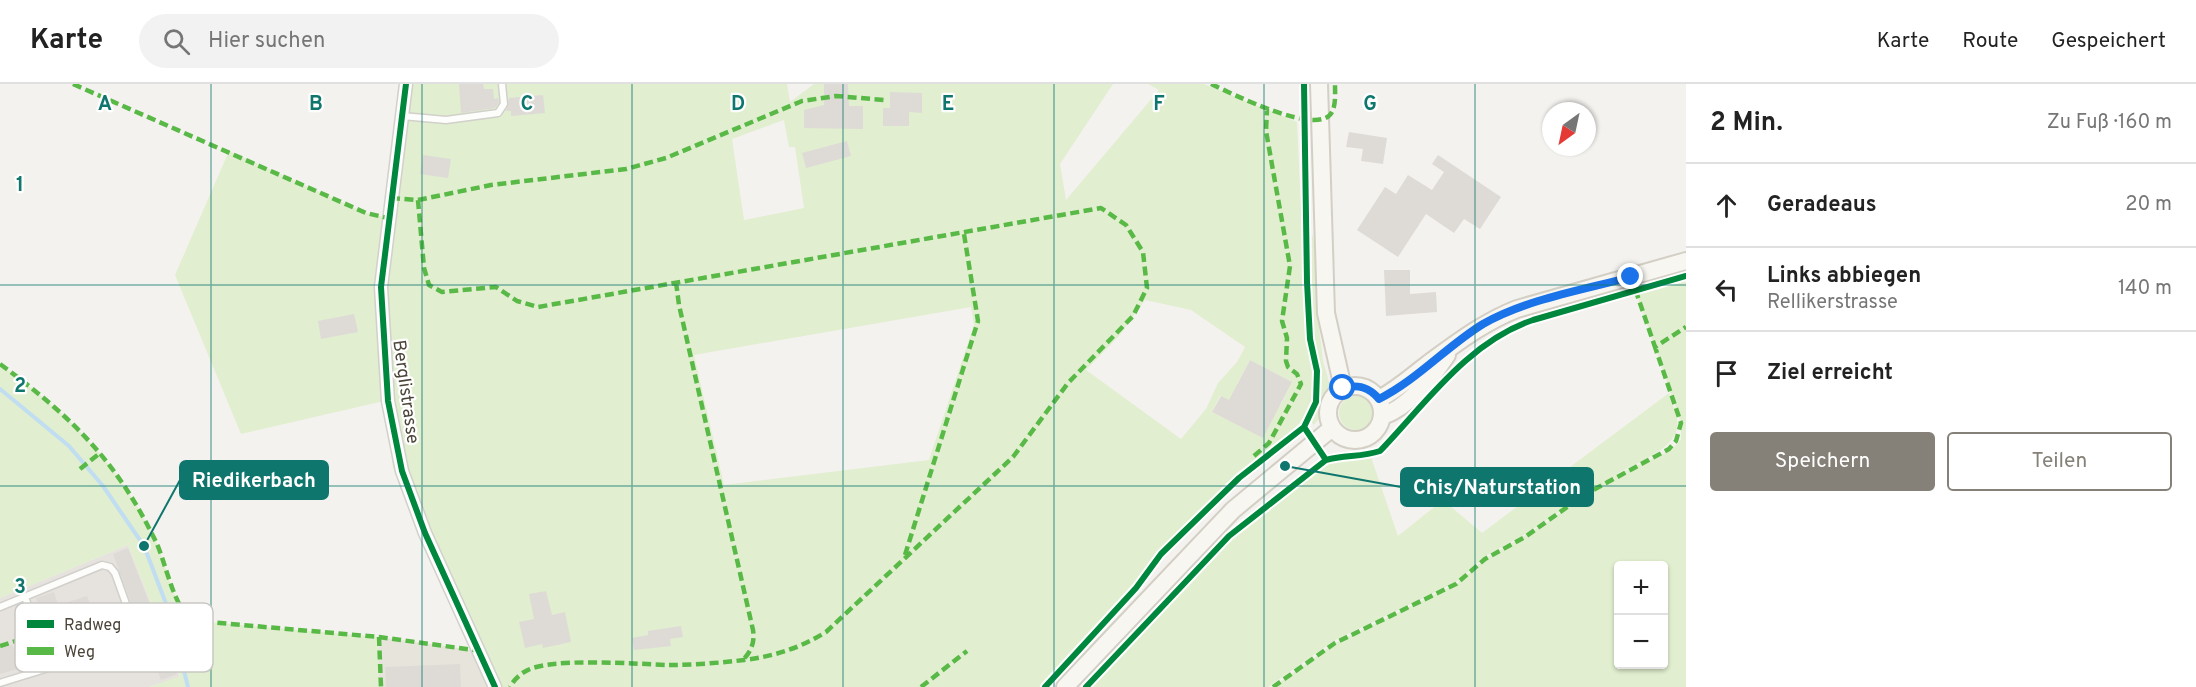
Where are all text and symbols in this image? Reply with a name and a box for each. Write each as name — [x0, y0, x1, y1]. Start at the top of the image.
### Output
search box — [139, 14, 559, 68]
text: Karte — [30, 23, 103, 59]
icon: search — [160, 25, 193, 58]
text: Hier suchen — [208, 28, 325, 55]
text: Karte — [1877, 28, 1929, 55]
text: Route — [1962, 28, 2018, 55]
text: Gespeichert — [2051, 28, 2166, 55]
text: A — [98, 92, 112, 118]
text: B — [309, 92, 323, 118]
text: C — [521, 92, 533, 118]
text: D — [731, 92, 745, 118]
text: E — [942, 92, 954, 118]
text: F — [1153, 92, 1165, 118]
text: G — [1363, 92, 1377, 118]
north arrow — [1542, 102, 1596, 156]
text: 2 Min. — [1710, 107, 1783, 140]
text: Zu Fuß · 160 m — [2047, 110, 2172, 136]
text: 1 — [16, 173, 24, 199]
icon: ahead — [1710, 189, 1743, 222]
text: Geradeaus — [1767, 192, 1877, 219]
text: 20 m — [2125, 192, 2172, 218]
route end — [1617, 263, 1643, 289]
text: Links abbiegen — [1767, 263, 1921, 290]
icon: left — [1710, 273, 1743, 306]
text: 140 m — [2118, 276, 2172, 302]
text: Rellikerstrasse — [1767, 290, 1898, 316]
street label: Berglistrasse — [386, 339, 424, 445]
icon: arrive — [1710, 357, 1743, 390]
text: Ziel erreicht — [1767, 360, 1893, 387]
text: 2 — [14, 374, 26, 400]
route start — [1329, 374, 1355, 400]
button: Speichern — [1710, 432, 1935, 491]
button: Teilen — [1947, 432, 2172, 491]
callout: Riedikerbach — [180, 461, 328, 499]
callout: Chis/Naturstation — [1401, 468, 1593, 506]
text: Riedikerbach — [192, 469, 316, 495]
text: Chis/Naturstation — [1413, 476, 1581, 502]
map controls — [1614, 561, 1668, 669]
button: + — [1614, 561, 1668, 615]
text: 3 — [14, 575, 26, 601]
legend — [15, 603, 213, 672]
button: − — [1614, 615, 1668, 669]
text: Radweg — [64, 616, 121, 636]
text: Weg — [64, 643, 95, 663]

